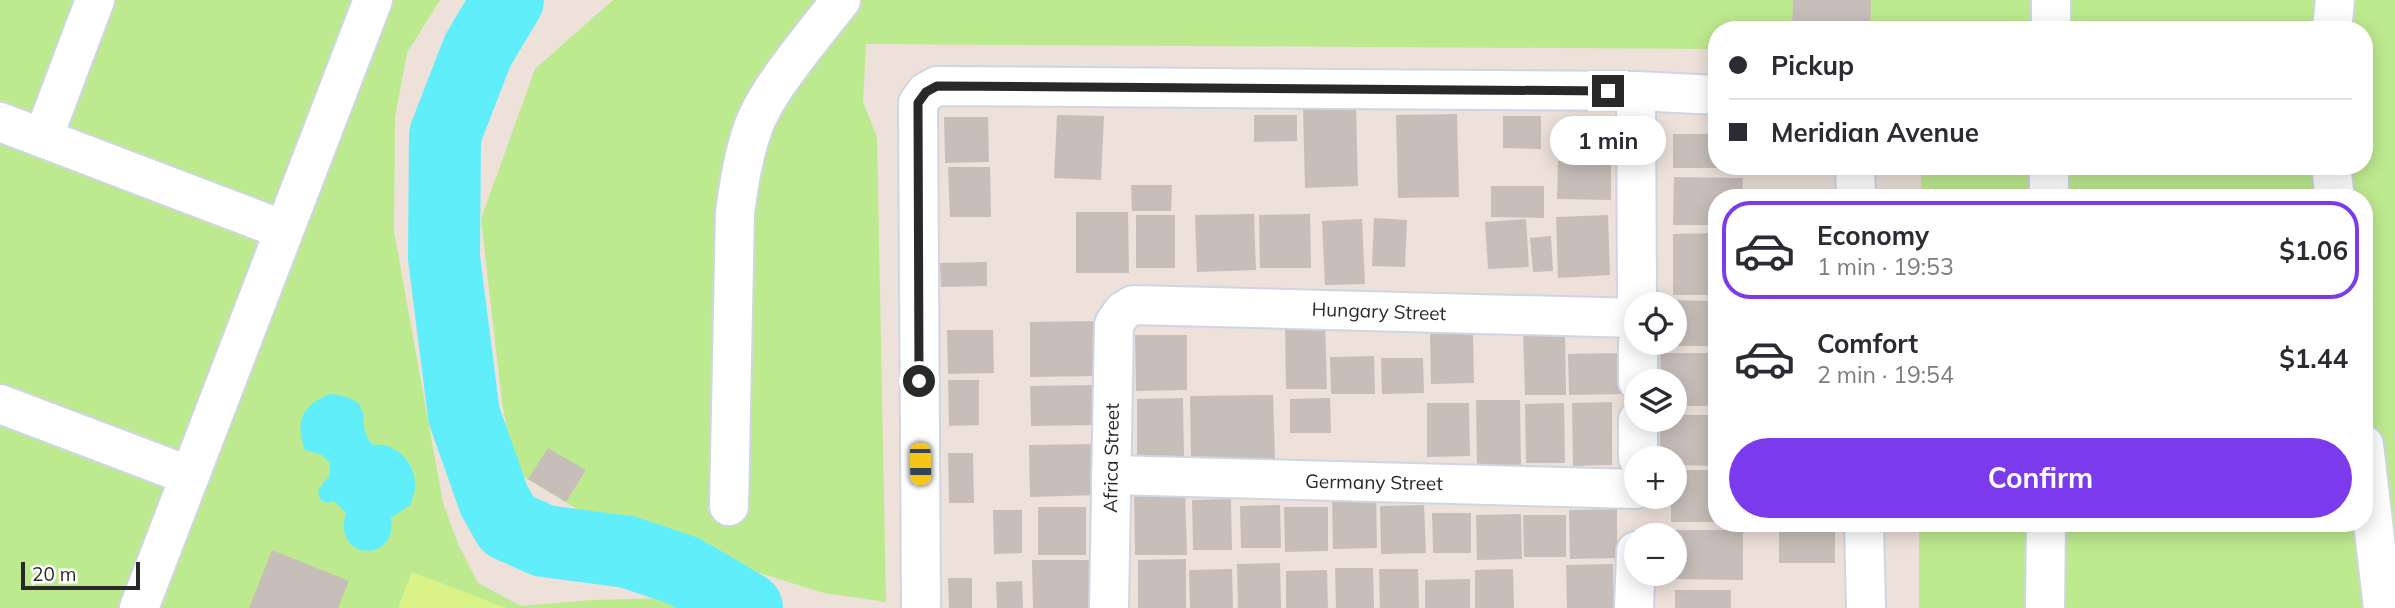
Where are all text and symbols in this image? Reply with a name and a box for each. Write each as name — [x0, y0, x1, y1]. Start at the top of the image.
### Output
text: Pickup — [1771, 49, 1854, 82]
route end — [1592, 75, 1624, 107]
callout: 1 min — [1550, 116, 1666, 164]
text: Meridian Avenue — [1771, 116, 1979, 149]
text: 1 min — [1578, 126, 1638, 155]
icon: car — [1733, 219, 1796, 282]
text: Economy — [1817, 219, 1929, 252]
text: $1.06 — [2279, 234, 2348, 267]
text: 1 min · 19:53 — [1817, 252, 1954, 281]
map controls — [1624, 292, 1687, 586]
button: locate — [1624, 292, 1687, 355]
street label: Hungary Street — [1311, 297, 1447, 325]
icon: car — [1733, 327, 1796, 390]
text: Comfort — [1817, 327, 1918, 360]
text: $1.44 — [2279, 342, 2348, 375]
text: 2 min · 19:54 — [1817, 360, 1954, 389]
route start — [903, 365, 935, 397]
button: layers — [1624, 369, 1687, 432]
street label: Africa Street — [1098, 403, 1124, 513]
button: Confirm — [1729, 438, 2352, 518]
car — [910, 443, 931, 485]
button: + — [1624, 446, 1687, 509]
street label: Germany Street — [1305, 469, 1443, 495]
button: − — [1624, 523, 1687, 586]
scale bar — [21, 559, 140, 591]
text: 20 m — [32, 562, 76, 586]

